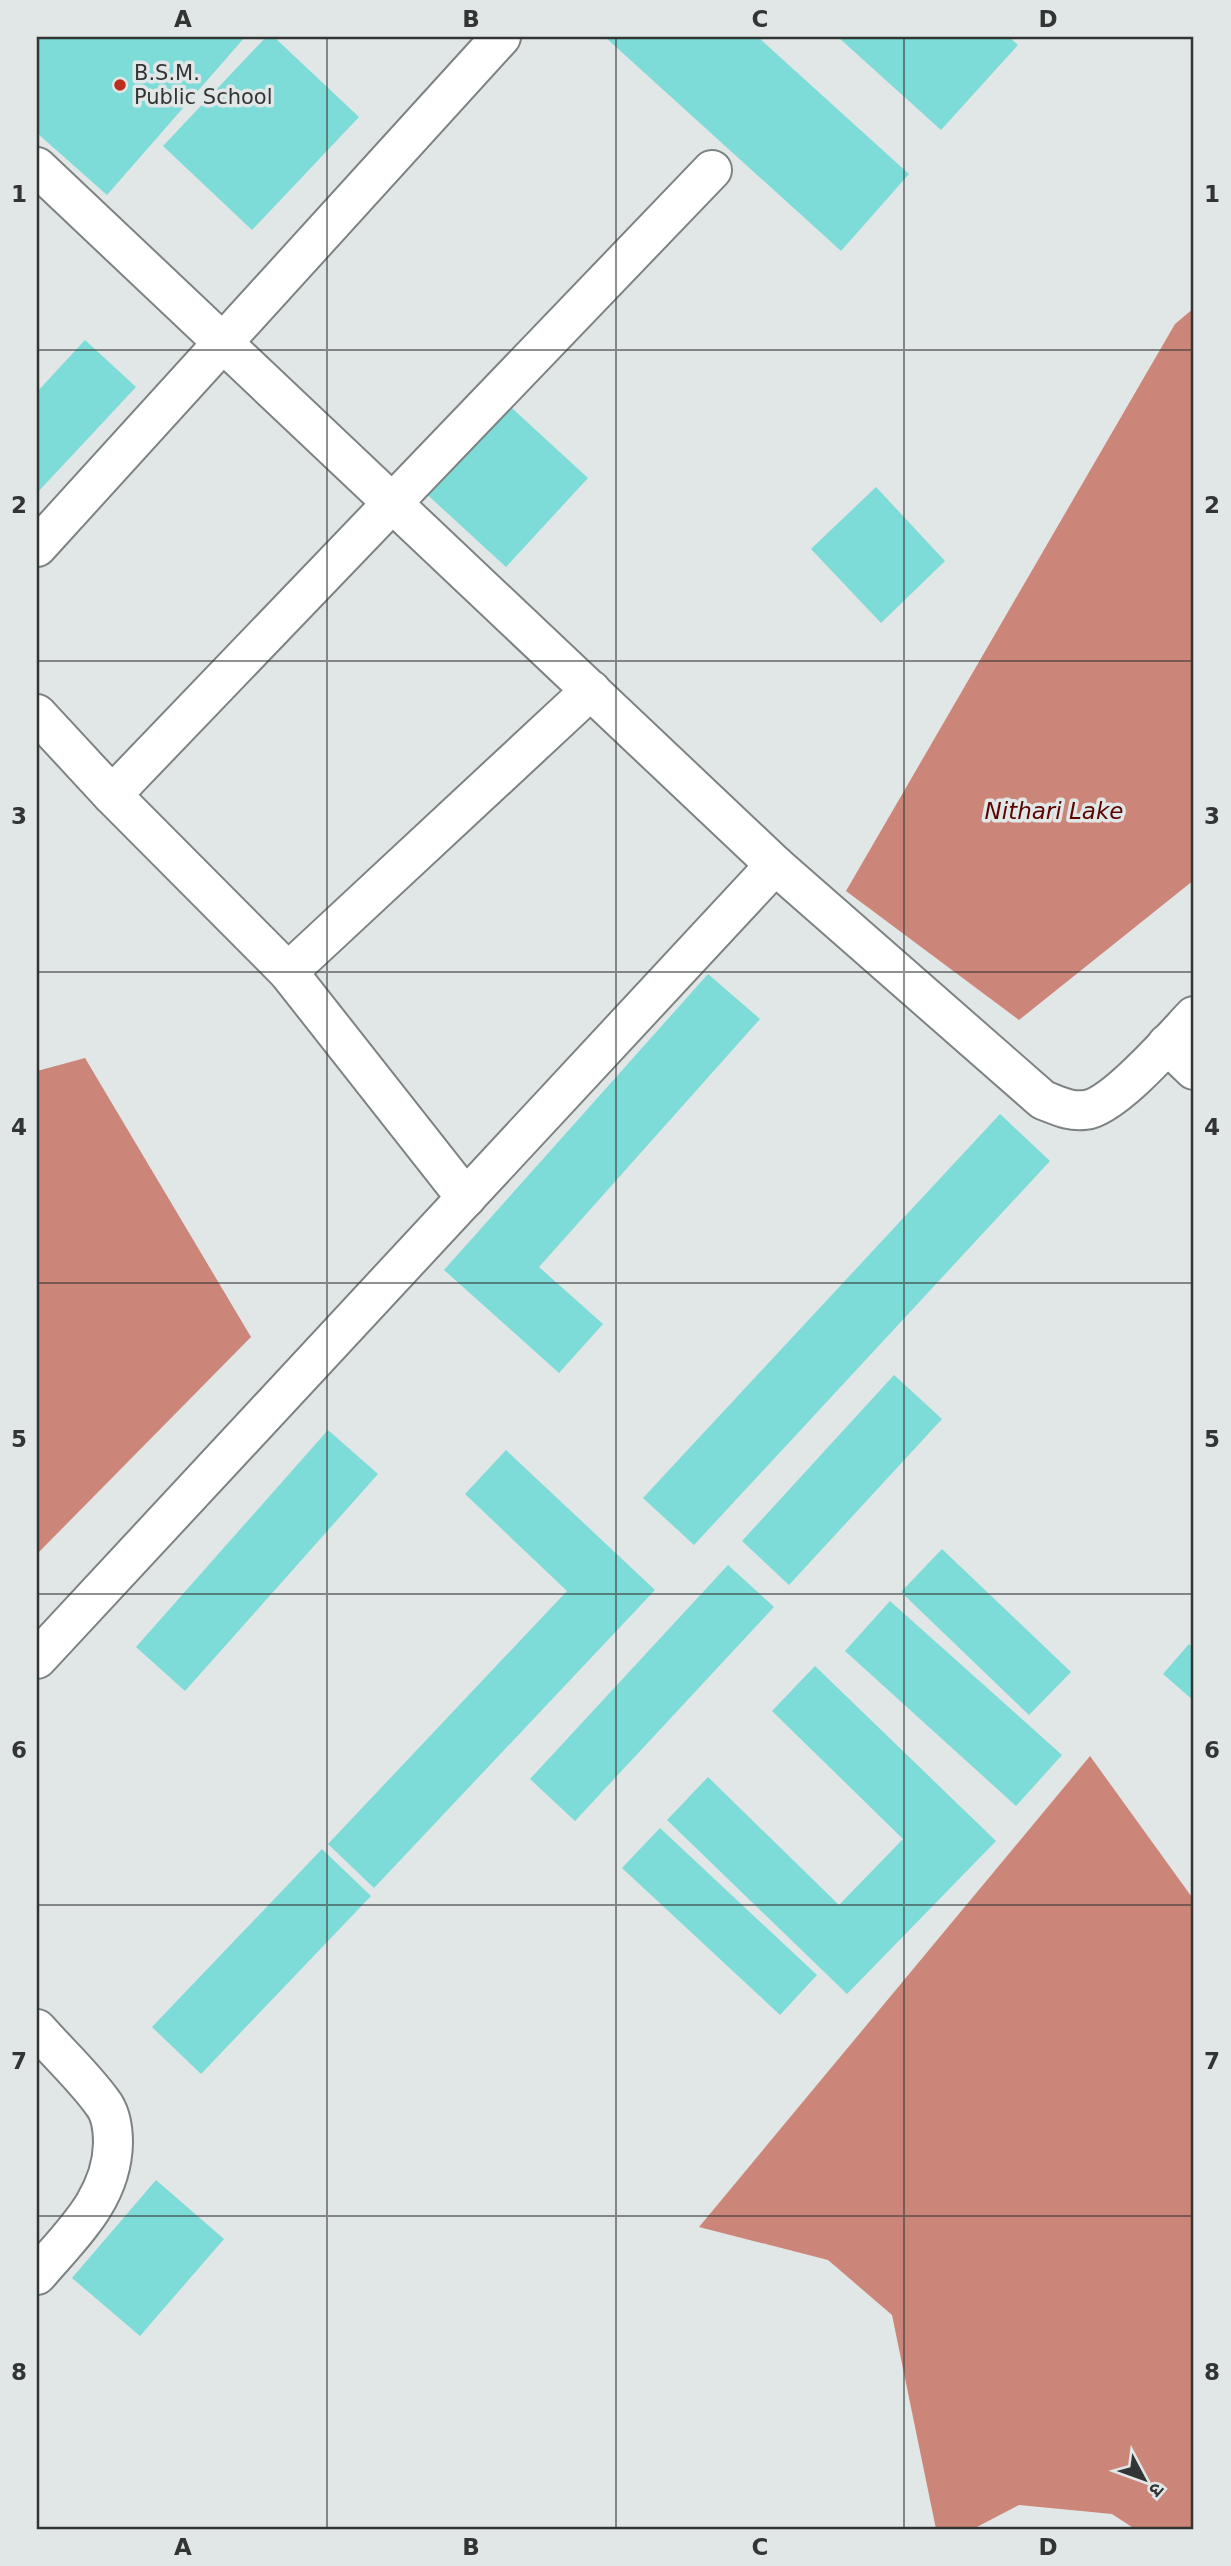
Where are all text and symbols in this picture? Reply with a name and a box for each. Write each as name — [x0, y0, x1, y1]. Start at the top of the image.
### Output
text: A — [174, 6, 192, 32]
text: B — [462, 6, 480, 32]
text: C — [752, 6, 768, 32]
text: D — [1038, 6, 1058, 32]
place label: B.S.M. Public School — [134, 61, 273, 109]
marker: B.S.M. Public School — [112, 77, 128, 93]
text: 1 — [11, 181, 27, 207]
text: 1 — [1204, 181, 1220, 207]
text: 2 — [11, 492, 27, 518]
text: 2 — [1204, 492, 1220, 518]
water label: Nithari Lake — [985, 798, 1123, 824]
text: 3 — [11, 803, 27, 829]
text: 3 — [1204, 803, 1220, 829]
text: 4 — [11, 1114, 27, 1140]
text: 4 — [1204, 1114, 1220, 1140]
text: 5 — [11, 1426, 27, 1452]
text: 5 — [1204, 1426, 1220, 1452]
text: 6 — [11, 1737, 27, 1763]
text: 6 — [1204, 1737, 1220, 1763]
text: 7 — [11, 2048, 27, 2074]
text: 7 — [1204, 2048, 1220, 2074]
text: 8 — [11, 2359, 27, 2385]
text: 8 — [1204, 2359, 1220, 2385]
north arrow — [1108, 2444, 1178, 2514]
text: उ — [1144, 2479, 1169, 2502]
text: A — [174, 2534, 192, 2560]
text: B — [462, 2534, 480, 2560]
text: C — [752, 2534, 768, 2560]
text: D — [1038, 2534, 1058, 2560]

